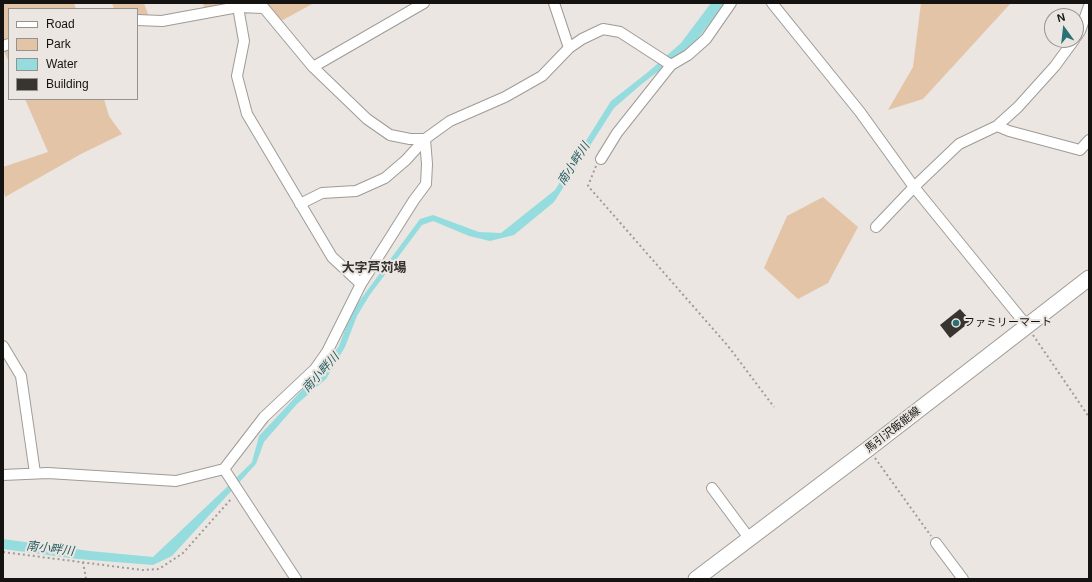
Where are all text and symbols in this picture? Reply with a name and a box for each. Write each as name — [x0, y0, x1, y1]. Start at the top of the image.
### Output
legend — [8, 8, 138, 100]
north arrow — [1044, 8, 1084, 48]
text: N — [1056, 11, 1067, 24]
text: Road — [46, 17, 75, 31]
text: Park — [46, 37, 71, 51]
text: Water — [46, 57, 78, 71]
text: Building — [46, 77, 89, 91]
water label: 南小畔川 — [555, 140, 593, 188]
district label: 大字芦苅場 — [342, 260, 406, 276]
place label: ファミリーマート — [964, 316, 1052, 330]
marker: ファミリーマート — [951, 318, 961, 328]
water label: 南小畔川 — [300, 350, 342, 396]
street label: 馬引沢飯能線 — [863, 404, 923, 456]
water label: 南小畔川 — [25, 539, 75, 559]

